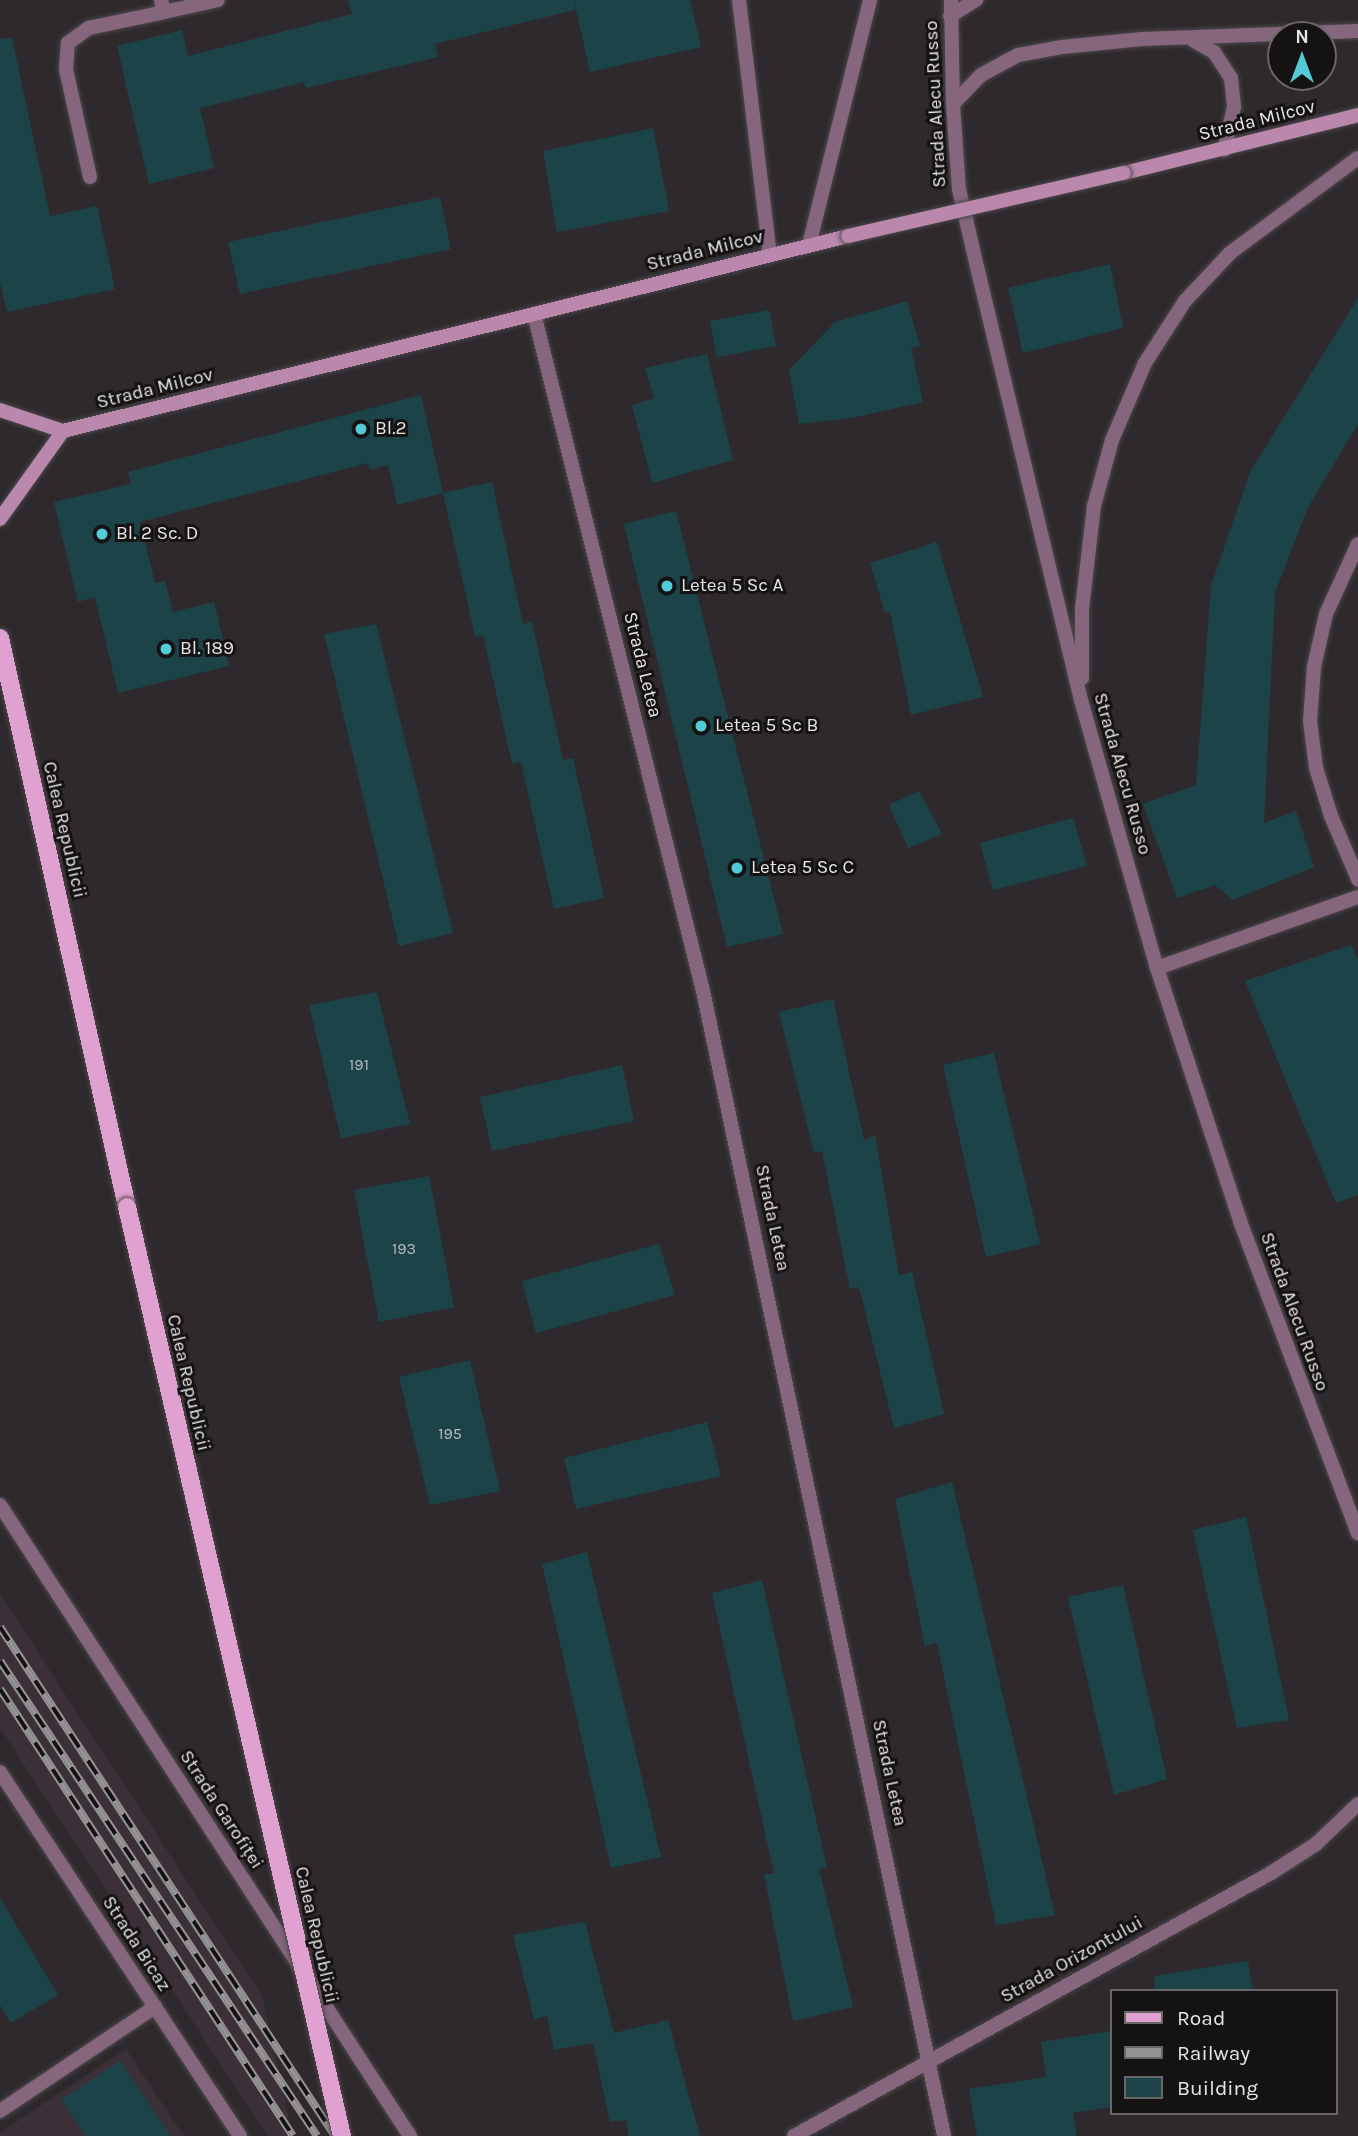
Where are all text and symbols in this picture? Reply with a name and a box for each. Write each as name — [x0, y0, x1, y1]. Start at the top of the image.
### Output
street label: Strada Alecu Russo — [920, 20, 952, 188]
north arrow — [1267, 21, 1337, 91]
text: N — [1295, 26, 1309, 48]
street label: Strada Milcov — [1197, 96, 1317, 146]
street label: Strada Milcov — [645, 226, 765, 276]
street label: Strada Milcov — [95, 364, 215, 414]
place label: Bl.2 — [375, 418, 407, 440]
marker: Bl.2 — [353, 421, 369, 437]
place label: Bl. 2 Sc. D — [116, 523, 198, 545]
marker: Bl. 2 Sc. D — [94, 526, 110, 542]
place label: Letea 5 Sc A — [681, 575, 783, 597]
marker: Letea 5 Sc A — [659, 578, 675, 594]
street label: Strada Letea — [618, 610, 666, 720]
place label: Bl. 189 — [180, 638, 234, 660]
marker: Bl. 189 — [158, 641, 174, 657]
street label: Strada Alecu Russo — [1088, 690, 1156, 858]
place label: Letea 5 Sc B — [715, 715, 818, 737]
marker: Letea 5 Sc B — [693, 718, 709, 734]
street label: Calea Republicii — [37, 759, 91, 901]
place label: Letea 5 Sc C — [751, 857, 854, 879]
marker: Letea 5 Sc C — [729, 860, 745, 876]
house number: 191 — [349, 1055, 369, 1075]
street label: Strada Letea — [750, 1163, 794, 1273]
street label: Strada Alecu Russo — [1255, 1229, 1333, 1395]
house number: 193 — [392, 1239, 416, 1259]
street label: Calea Republicii — [161, 1312, 215, 1454]
house number: 195 — [438, 1424, 462, 1444]
street label: Strada Letea — [867, 1718, 911, 1828]
street label: Strada Garofiței — [174, 1746, 268, 1874]
street label: Calea Republicii — [289, 1864, 343, 2006]
street label: Strada Bicaz — [97, 1892, 175, 1996]
street label: Strada Orizontului — [997, 1911, 1147, 2009]
legend — [1110, 1989, 1337, 2115]
text: Road — [1177, 2006, 1225, 2030]
text: Railway — [1177, 2041, 1250, 2065]
text: Building — [1177, 2076, 1258, 2100]

